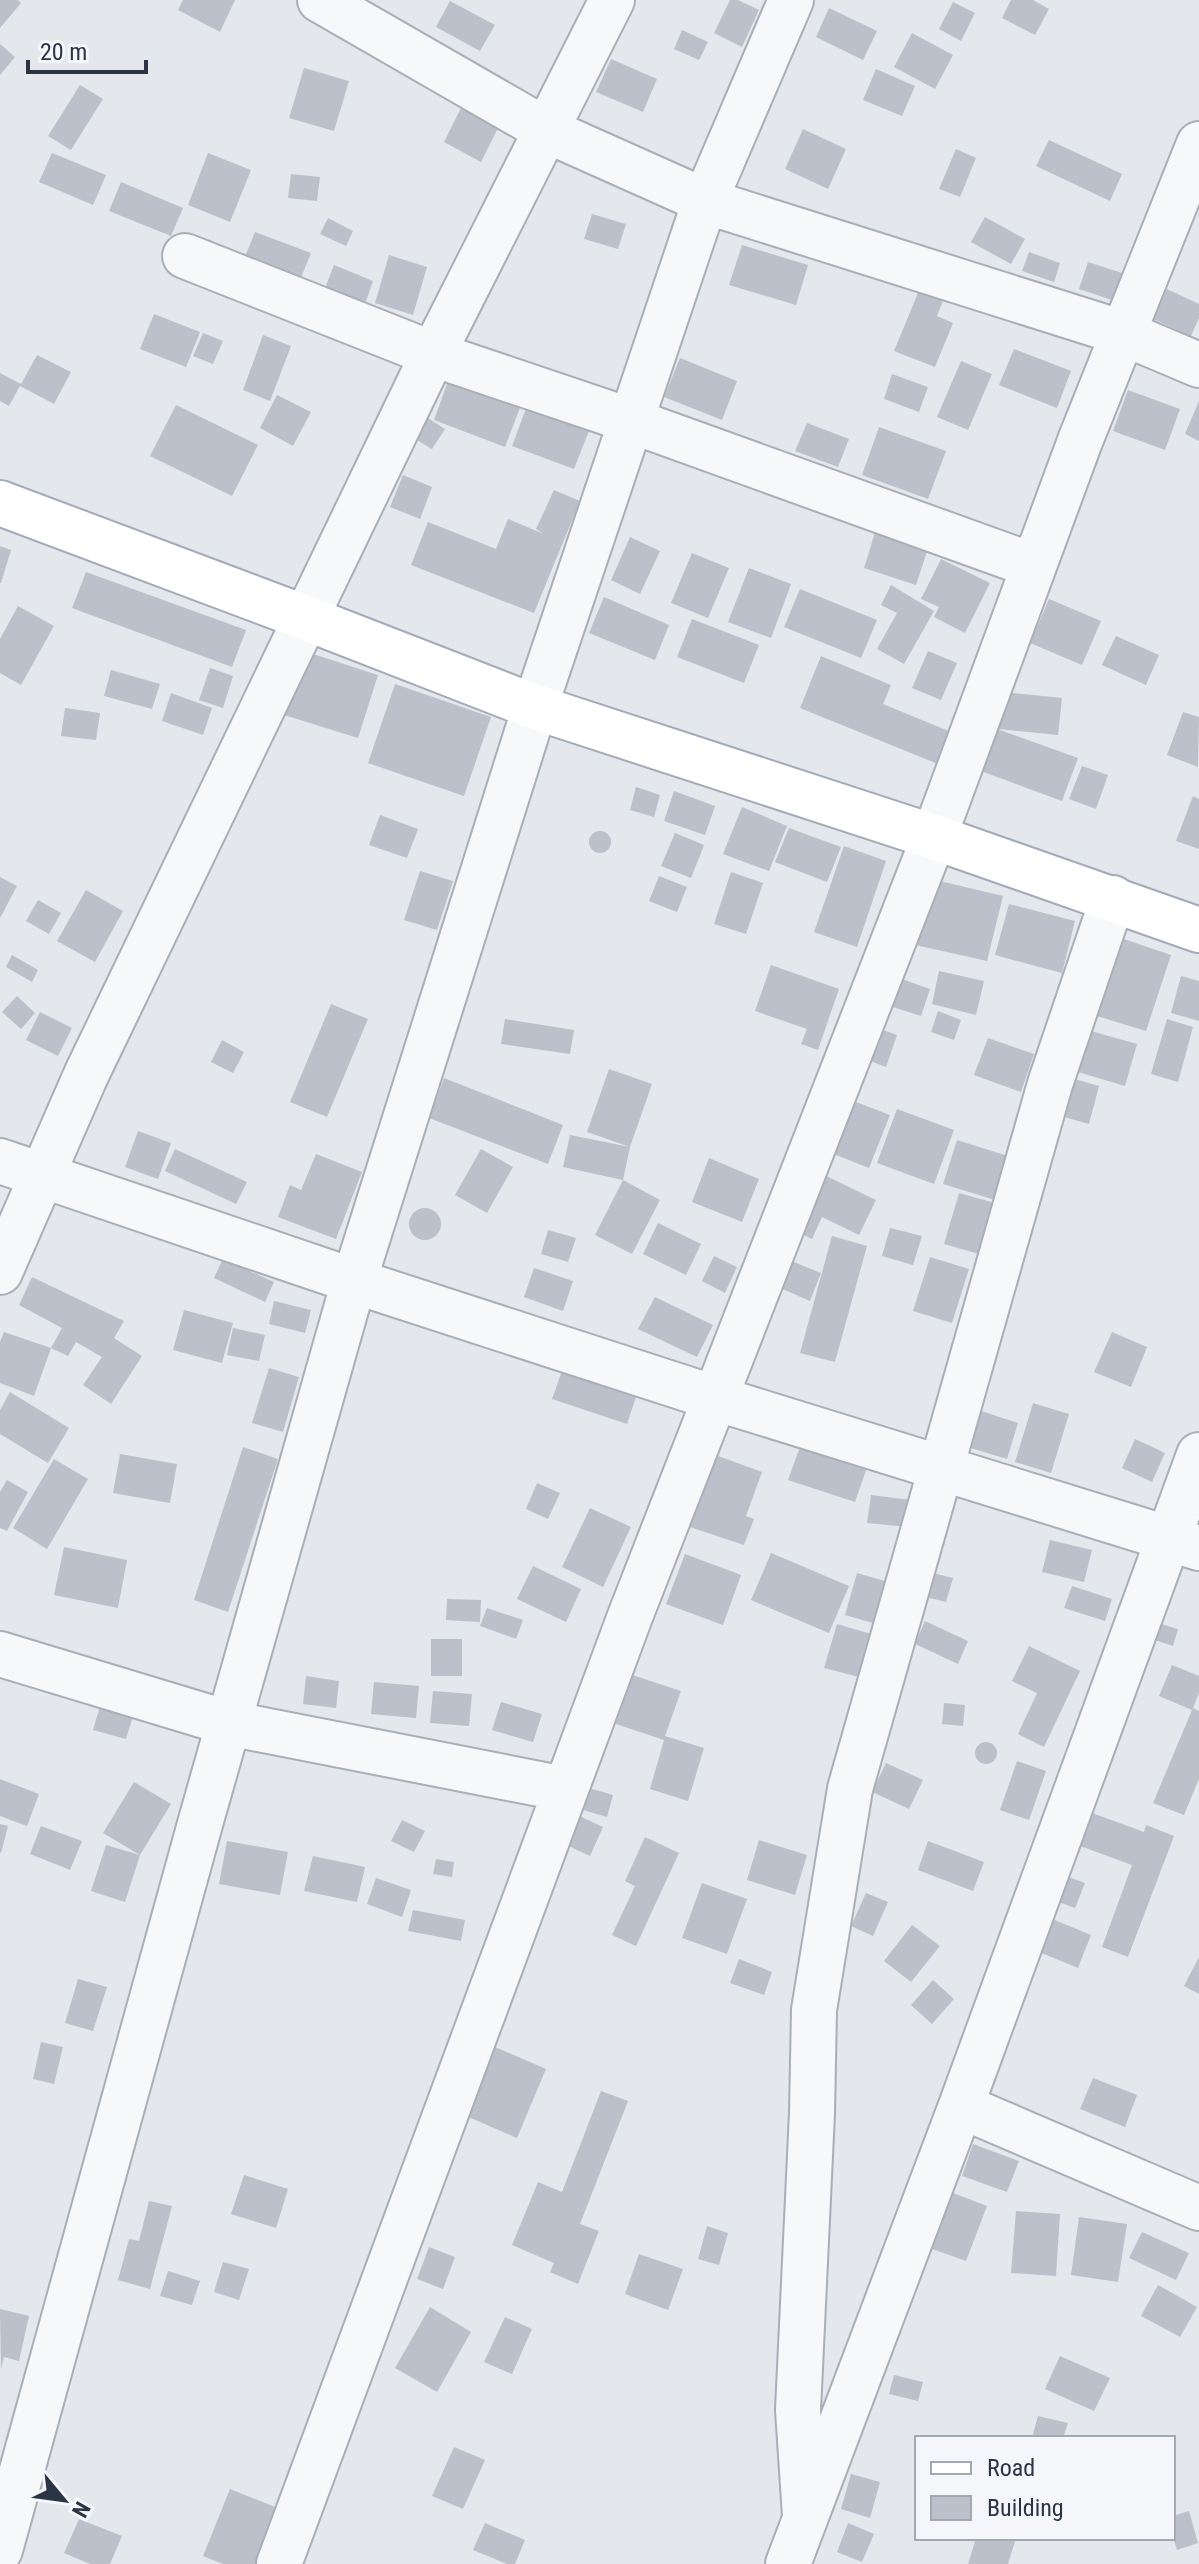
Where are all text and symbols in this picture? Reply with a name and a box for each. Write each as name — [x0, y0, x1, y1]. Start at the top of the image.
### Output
scale bar — [28, 24, 146, 74]
text: 20 m — [40, 38, 87, 66]
legend — [915, 2436, 1175, 2540]
text: Road — [987, 2454, 1035, 2482]
north arrow — [24, 2460, 104, 2540]
text: Building — [987, 2494, 1064, 2522]
text: N — [67, 2497, 95, 2521]

